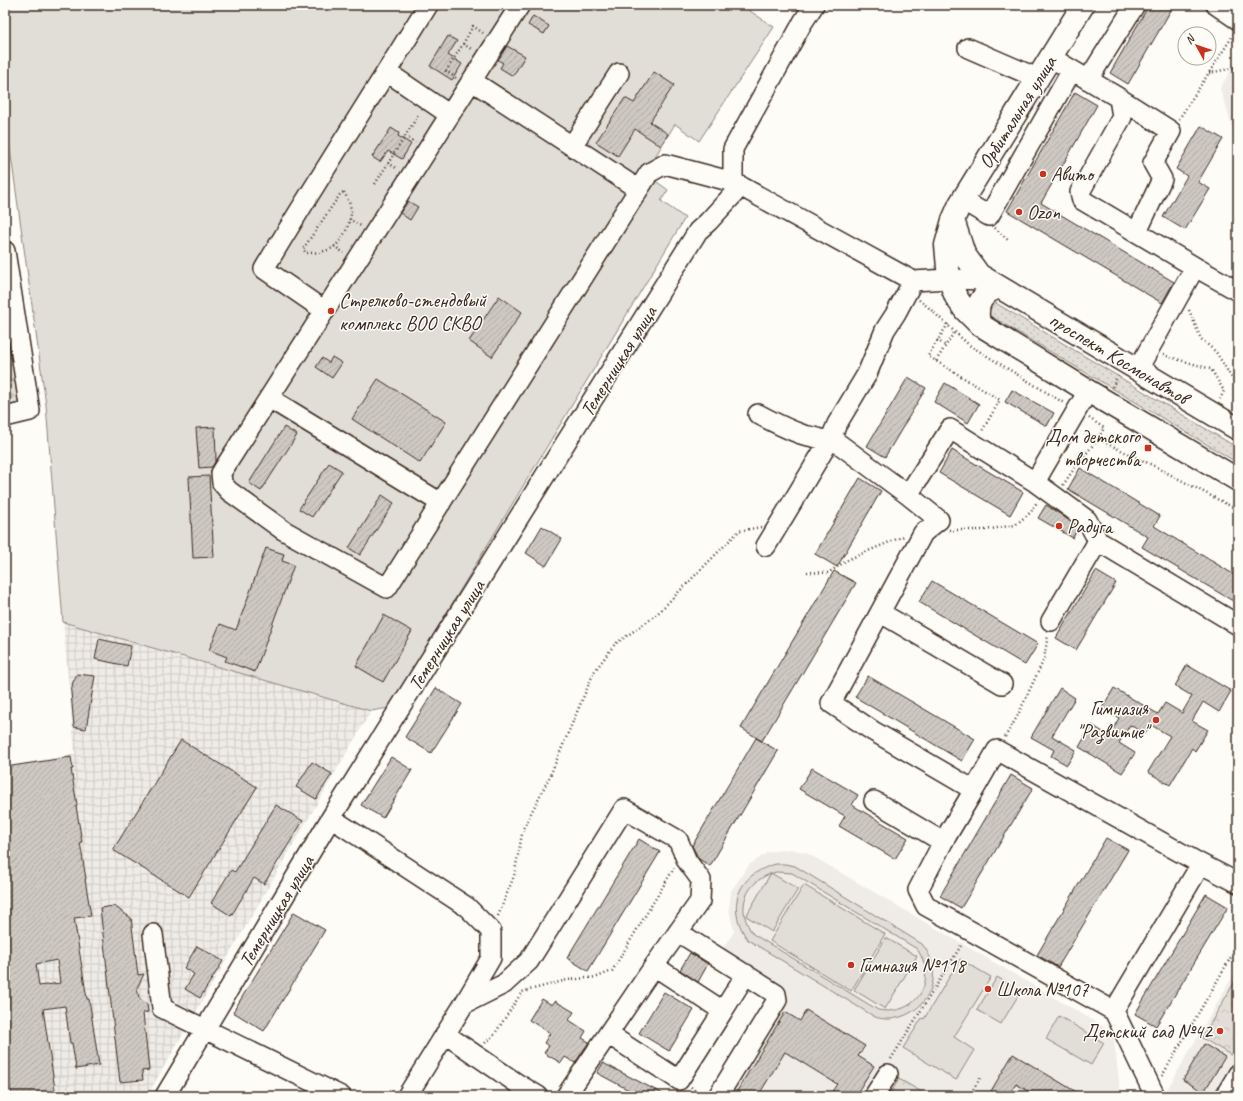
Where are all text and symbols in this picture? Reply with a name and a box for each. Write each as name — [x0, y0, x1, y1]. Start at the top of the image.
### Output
north arrow — [1177, 26, 1217, 66]
text: N — [1182, 31, 1198, 47]
street label: Орбитальная улица — [973, 50, 1063, 173]
place label: Авито — [1051, 162, 1095, 187]
marker: Авито — [1038, 169, 1048, 179]
place label: Ozon — [1027, 200, 1061, 225]
marker: Ozon — [1014, 207, 1024, 217]
place label: Стрелково-стендовый комплекс ВОО СКВО — [339, 288, 488, 336]
street label: Темерницкая улица — [575, 300, 663, 421]
marker: Стрелково-стендовый комплекс ВОО СКВО — [326, 306, 336, 316]
street label: проспект Космонавтов — [1045, 307, 1196, 412]
place label: Дом детского творчества — [1045, 424, 1142, 472]
marker: Дом детского творчества — [1143, 443, 1153, 453]
place label: Радуга — [1067, 514, 1114, 539]
marker: Радуга — [1054, 521, 1064, 531]
street label: Темерницкая улица — [403, 574, 491, 695]
place label: Гимназия "Развитие" — [1076, 696, 1152, 745]
marker: Гимназия "Развитие" — [1151, 715, 1161, 725]
street label: Темерницкая улица — [233, 849, 321, 972]
place label: Гимназия №118 — [859, 953, 967, 978]
marker: Гимназия №118 — [846, 960, 856, 970]
place label: Школа №107 — [996, 977, 1089, 1002]
marker: Школа №107 — [983, 984, 993, 994]
place label: Детский сад №42 — [1083, 1019, 1214, 1044]
marker: Детский сад №42 — [1215, 1026, 1225, 1036]

